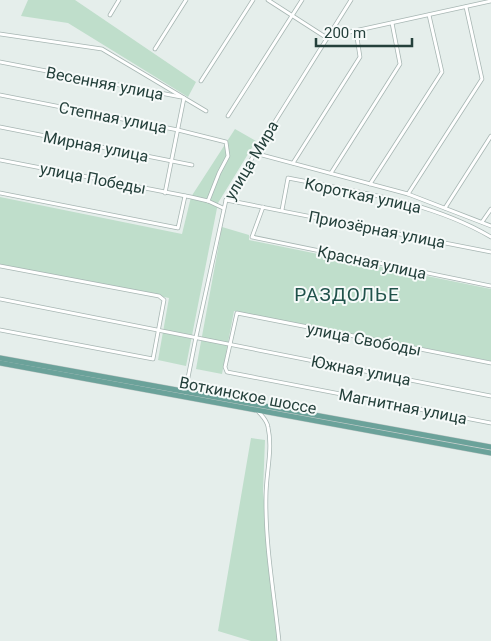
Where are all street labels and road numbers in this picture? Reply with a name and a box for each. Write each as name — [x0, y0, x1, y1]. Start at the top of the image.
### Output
street label: Весенняя улица — [45, 63, 165, 104]
street label: Степная улица — [57, 98, 169, 137]
street label: улица Мира — [220, 117, 282, 203]
street label: Мирная улица — [42, 127, 150, 166]
street label: улица Победы — [38, 159, 148, 198]
street label: Короткая улица — [303, 174, 423, 217]
street label: Приозёрная улица — [307, 207, 447, 252]
street label: Красная улица — [316, 242, 428, 283]
street label: улица Свободы — [305, 319, 423, 360]
street label: Южная улица — [309, 352, 412, 389]
street label: Воткинское шоссе — [178, 373, 318, 418]
street label: Магнитная улица — [337, 385, 469, 428]

